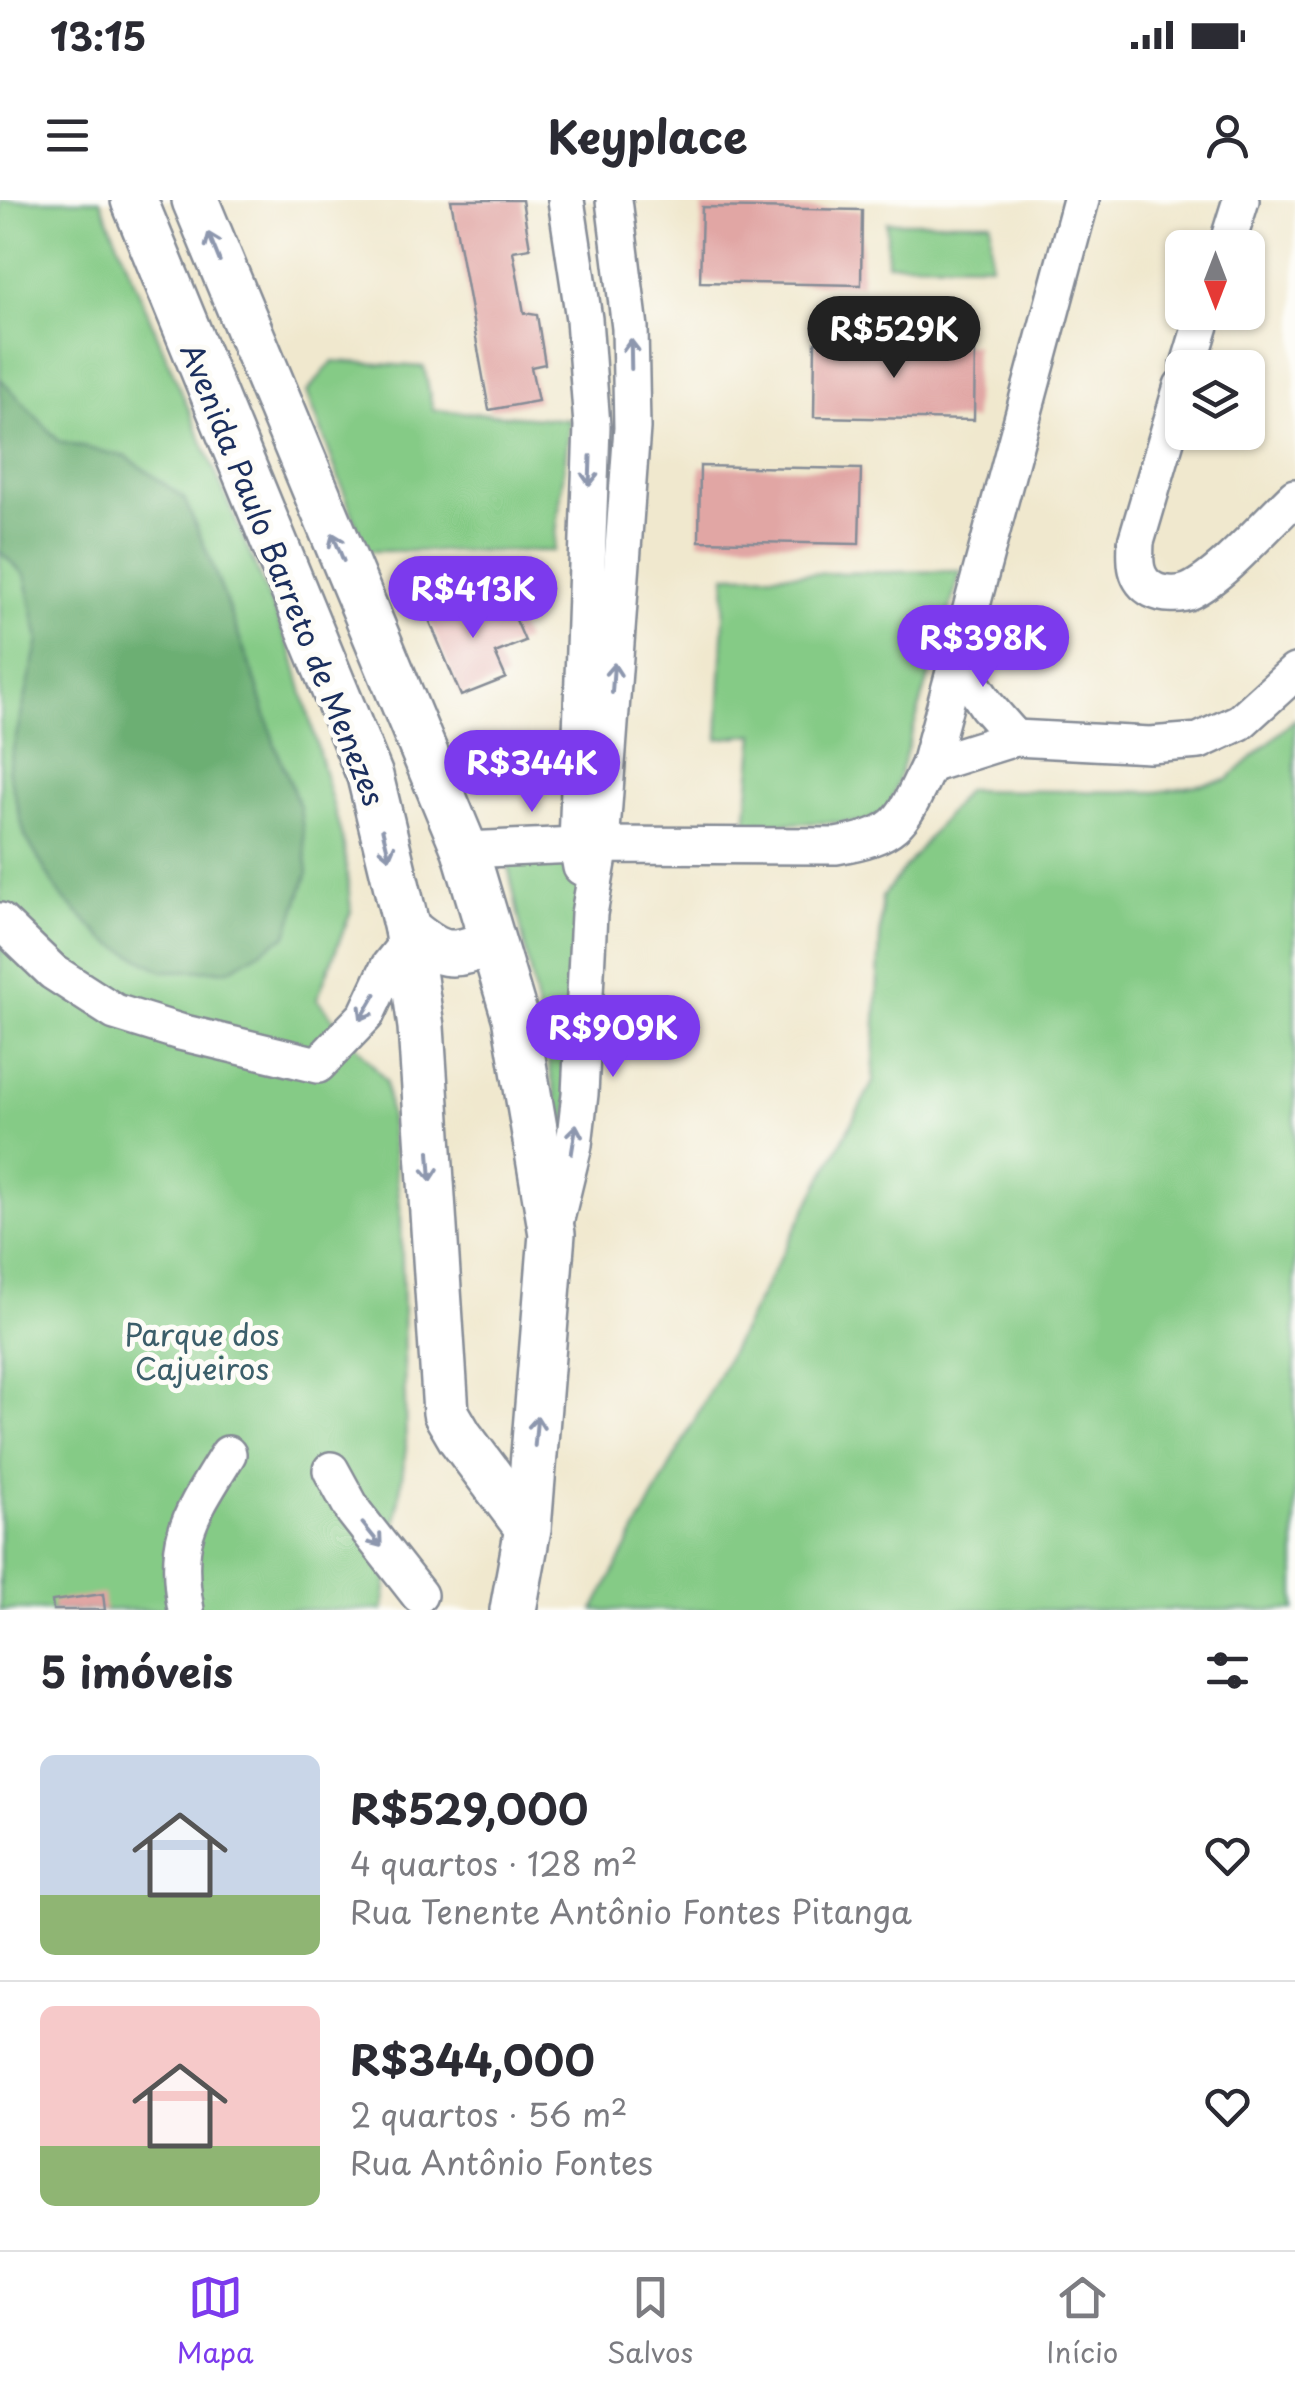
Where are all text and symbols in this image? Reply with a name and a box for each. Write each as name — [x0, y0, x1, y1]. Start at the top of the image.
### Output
text: 13:15 — [50, 7, 147, 64]
text: Keyplace — [547, 101, 748, 169]
icon: menu — [40, 108, 95, 163]
icon: person — [1200, 108, 1255, 163]
north arrow — [1165, 230, 1265, 330]
map controls — [1165, 230, 1265, 450]
one-way arrow — [204, 232, 222, 263]
pin: R$529K — [813, 296, 975, 381]
text: R$529K — [829, 304, 959, 352]
street label: Avenida Paulo Barreto de Menezes — [170, 336, 398, 812]
one-way arrow — [621, 338, 640, 370]
button: layers — [1165, 350, 1265, 450]
one-way arrow — [581, 454, 600, 486]
one-way arrow — [328, 532, 346, 563]
pin: R$413K — [392, 556, 554, 641]
text: R$413K — [410, 564, 536, 612]
pin: R$398K — [902, 605, 1064, 690]
text: R$398K — [919, 613, 1047, 661]
one-way arrow — [604, 663, 623, 695]
pin: R$344K — [451, 730, 613, 815]
text: R$344K — [466, 738, 598, 786]
one-way arrow — [378, 827, 396, 859]
one-way arrow — [358, 992, 378, 1021]
pin: R$909K — [532, 995, 694, 1080]
text: R$909K — [548, 1003, 678, 1051]
one-way arrow — [565, 1124, 583, 1156]
one-way arrow — [421, 1149, 440, 1181]
park label: Parque dos Cajueiros — [124, 1311, 280, 1390]
one-way arrow — [526, 1415, 545, 1447]
one-way arrow — [361, 1521, 383, 1547]
text: 5 imóveis — [40, 1639, 233, 1702]
icon: filters — [1200, 1643, 1255, 1698]
text: R$529,000 — [350, 1776, 588, 1839]
icon: home — [120, 1795, 240, 1915]
icon: heart — [1200, 1828, 1255, 1883]
text: 4 quartos · 128 m² — [350, 1839, 638, 1887]
text: Rua Tenente Antônio Fontes Pitanga — [350, 1887, 912, 1935]
text: R$344,000 — [350, 2027, 595, 2090]
icon: home — [120, 2046, 240, 2166]
icon: heart — [1200, 2079, 1255, 2134]
text: 2 quartos · 56 m² — [350, 2090, 627, 2138]
text: Rua Antônio Fontes — [350, 2138, 653, 2186]
tab: Mapa — [177, 2270, 254, 2373]
tab: Salvos — [607, 2270, 693, 2373]
tab: Início — [1046, 2270, 1118, 2373]

